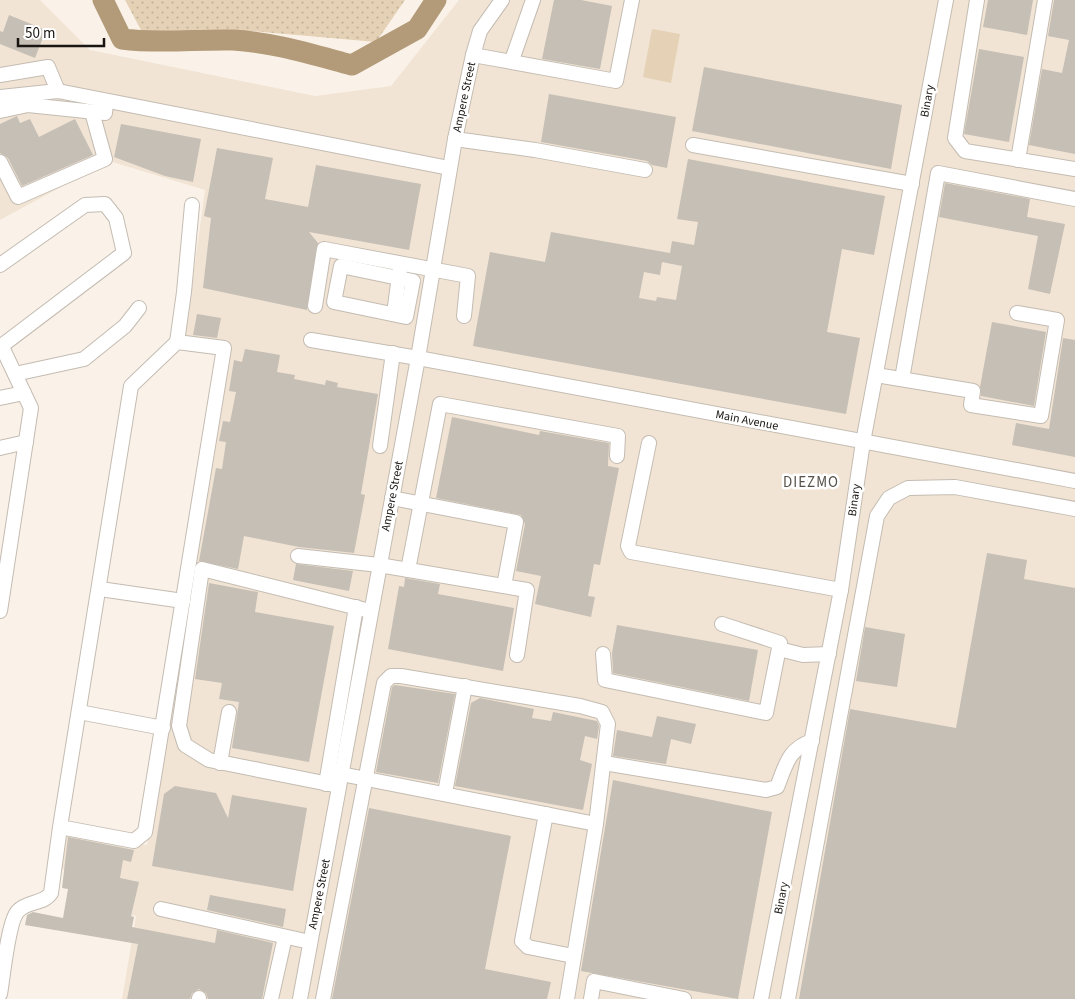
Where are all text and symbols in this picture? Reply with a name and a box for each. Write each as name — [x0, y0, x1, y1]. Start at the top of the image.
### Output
scale bar — [18, 15, 104, 47]
text: 50 m — [25, 23, 55, 44]
street label: Ampere Street — [449, 60, 480, 134]
street label: Binary — [916, 83, 939, 119]
street label: Main Avenue — [714, 406, 780, 435]
street label: Ampere Street — [377, 459, 408, 533]
district label: DIEZMO — [783, 472, 839, 493]
street label: Binary — [844, 482, 865, 517]
street label: Ampere Street — [304, 857, 335, 931]
street label: Binary — [770, 880, 793, 916]

